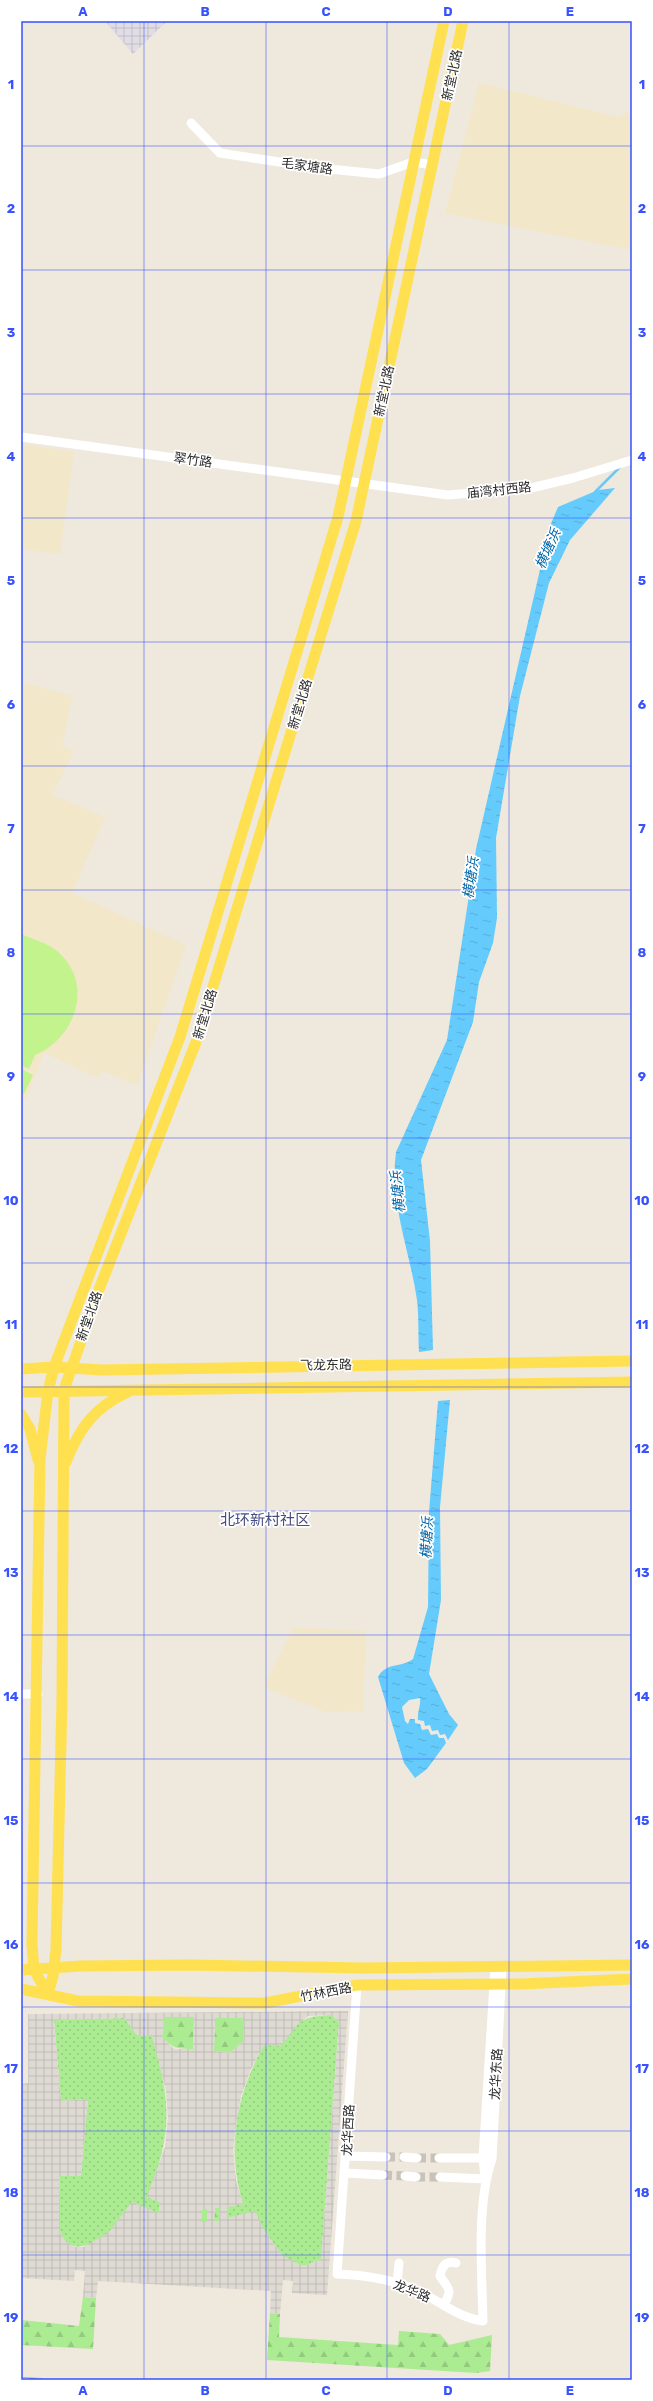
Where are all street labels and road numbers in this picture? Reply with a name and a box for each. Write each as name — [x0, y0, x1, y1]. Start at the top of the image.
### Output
street label: 新堂北路 — [439, 48, 465, 102]
street label: 毛家塘路 — [280, 155, 334, 177]
street label: 新堂北路 — [371, 364, 397, 418]
street label: 翠竹路 — [173, 450, 213, 470]
street label: 庙湾村西路 — [466, 479, 532, 501]
street label: 新堂北路 — [285, 677, 315, 731]
street label: 新堂北路 — [190, 987, 220, 1041]
street label: 新堂北路 — [73, 1289, 105, 1343]
street label: 飞龙东路 — [300, 1357, 352, 1373]
street label: 竹林西路 — [299, 1980, 353, 2004]
street label: 龙华东路 — [487, 2048, 505, 2100]
street label: 龙华西路 — [339, 2104, 357, 2156]
street label: 龙华路 — [391, 2277, 433, 2305]

